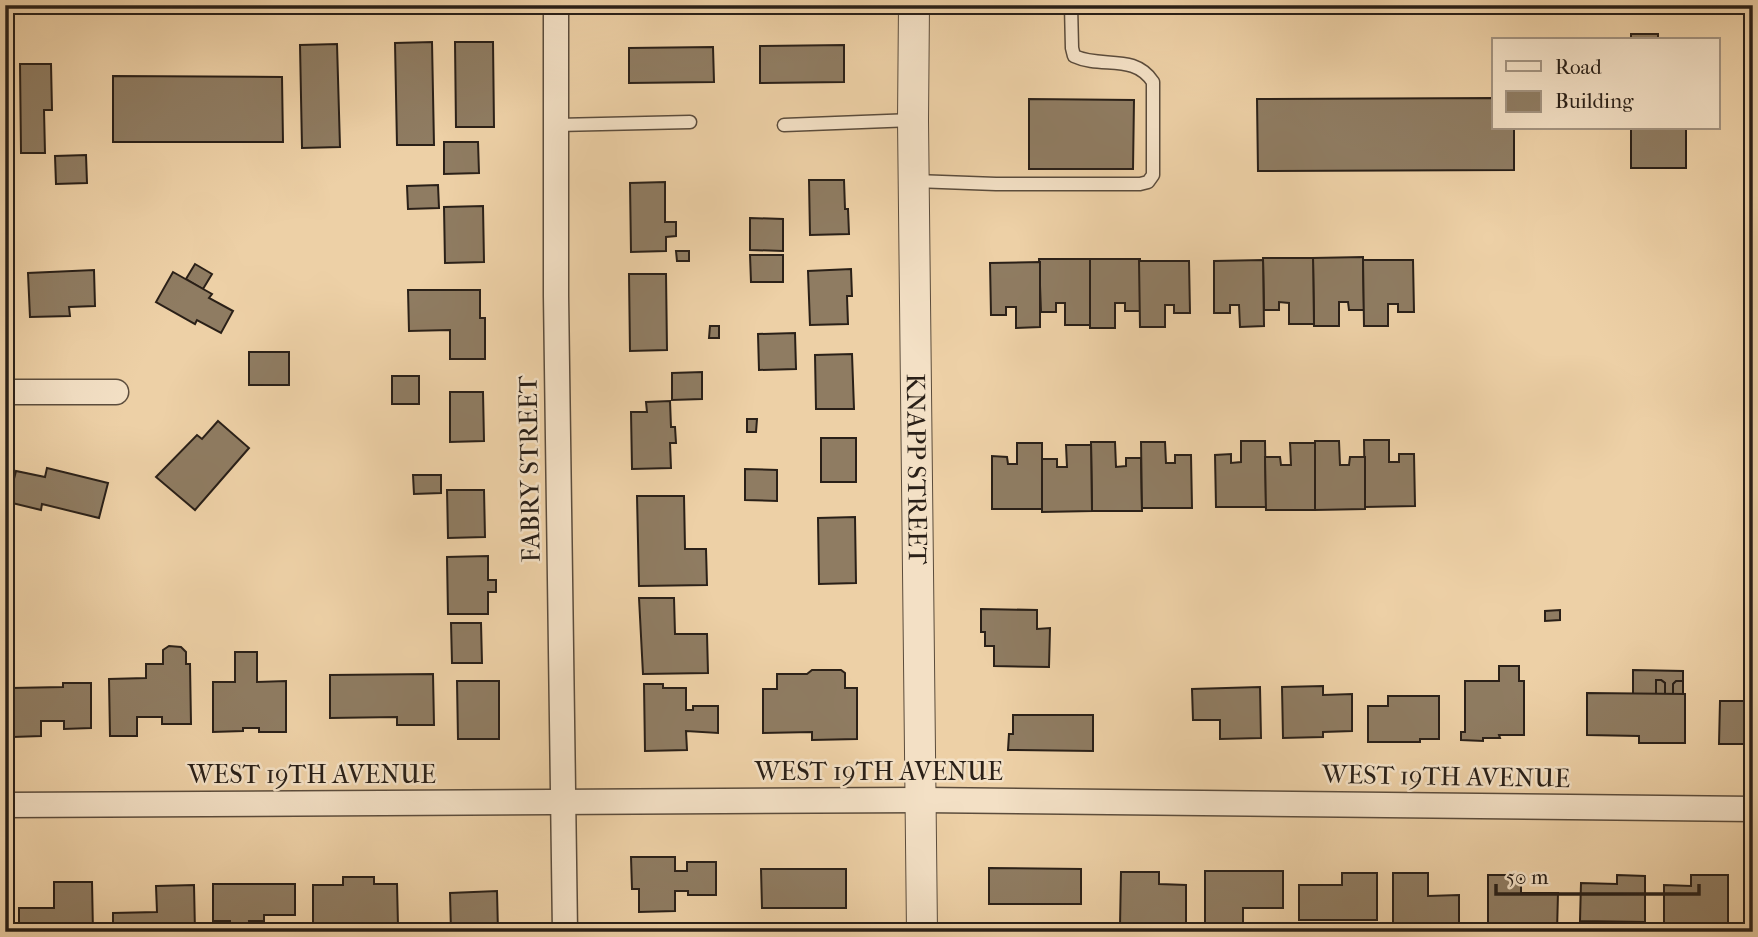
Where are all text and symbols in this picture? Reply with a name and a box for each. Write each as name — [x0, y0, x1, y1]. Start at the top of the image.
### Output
legend — [1492, 38, 1720, 130]
text: Road — [1555, 55, 1602, 79]
text: Building — [1555, 89, 1634, 113]
street label: KNAPP STREET — [900, 373, 933, 565]
street label: FABRY STREET — [512, 375, 547, 563]
street label: WEST 19TH AVENUE — [754, 756, 1003, 787]
street label: WEST 19TH AVENUE — [187, 759, 436, 790]
street label: WEST 19TH AVENUE — [1321, 759, 1571, 794]
scale bar — [1496, 853, 1698, 897]
text: 50 m — [1506, 865, 1549, 889]

